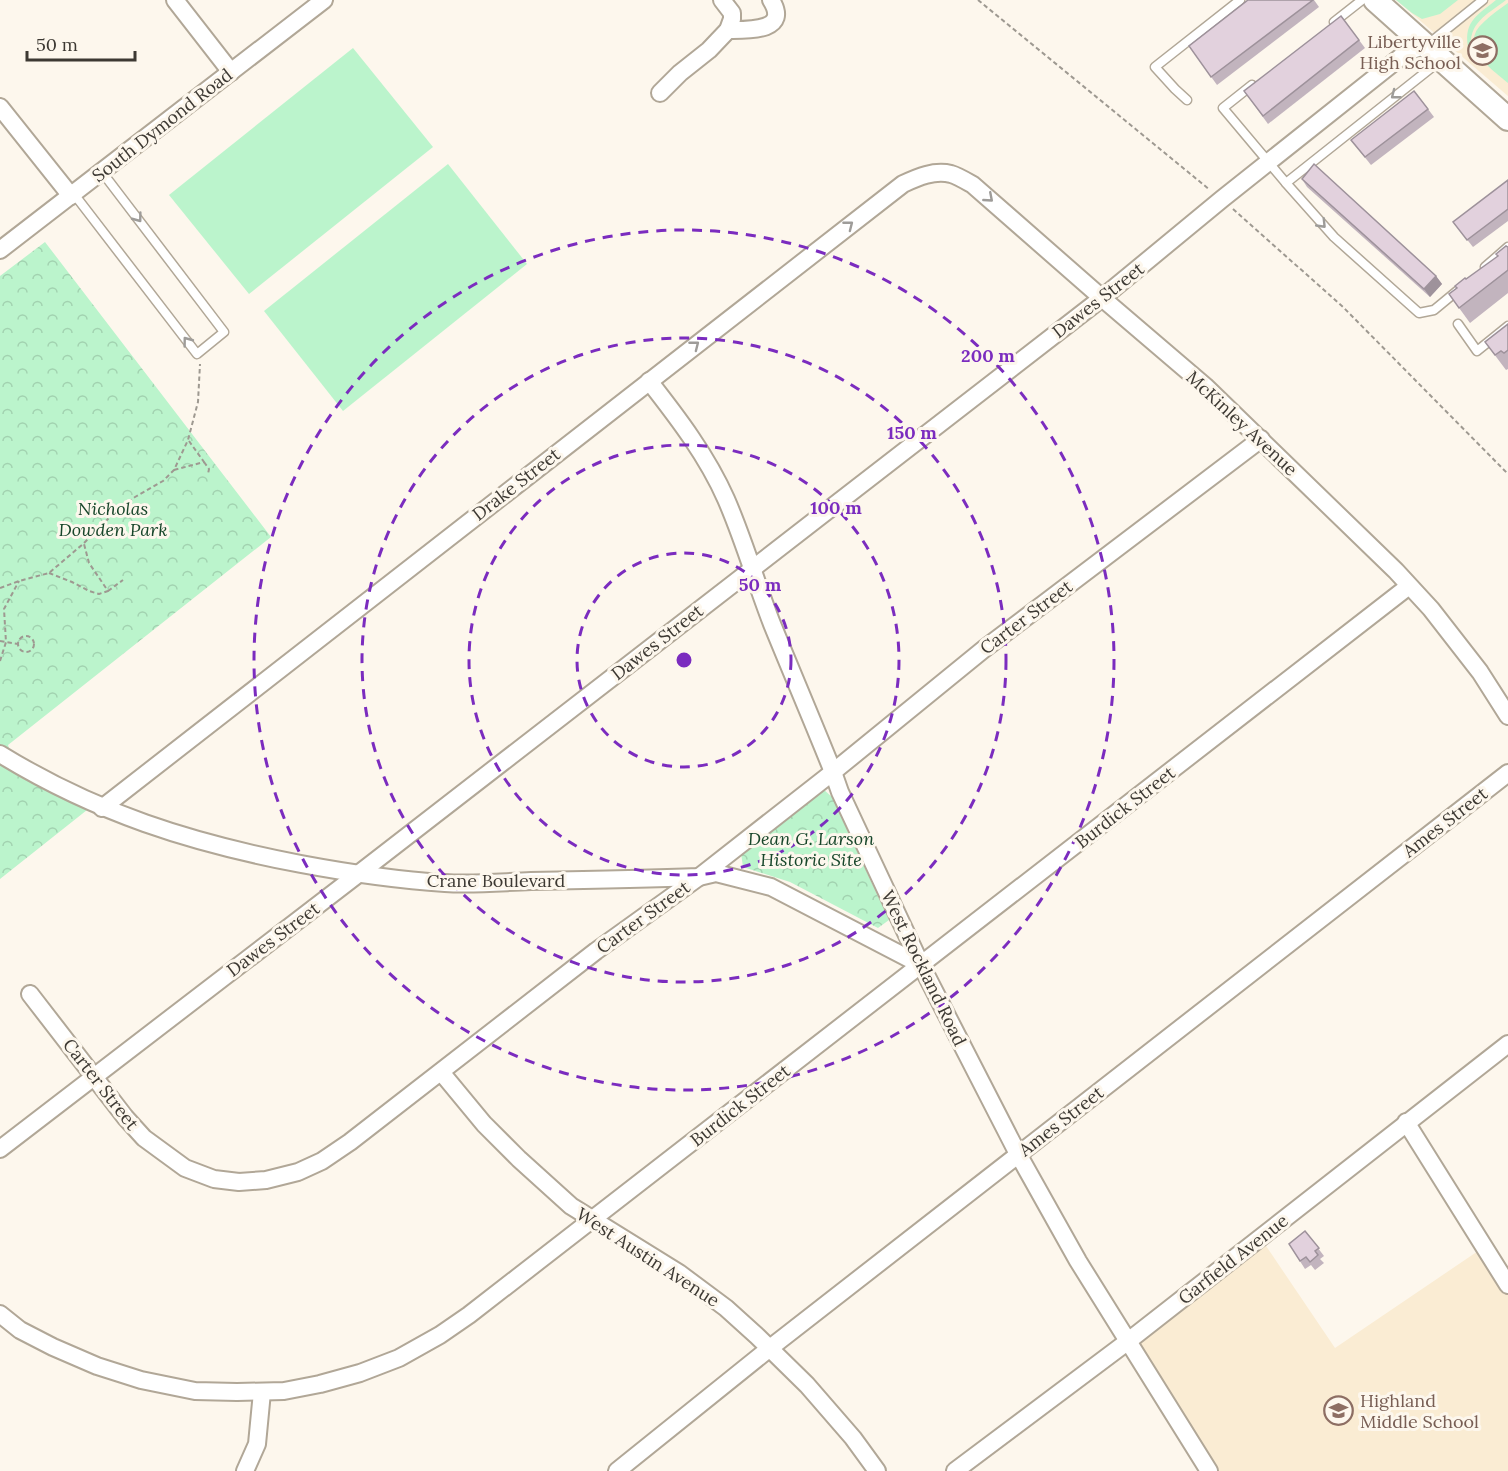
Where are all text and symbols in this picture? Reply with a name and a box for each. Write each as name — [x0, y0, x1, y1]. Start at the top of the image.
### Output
scale bar — [27, 24, 135, 62]
place label: Libertyville High School — [1360, 30, 1461, 74]
text: 50 m — [36, 33, 78, 56]
school or university icon: Libertyville High School — [1466, 35, 1498, 67]
street label: South Dymond Road — [87, 63, 237, 187]
one-way arrow — [1391, 88, 1402, 99]
one-way arrow — [982, 191, 993, 202]
one-way arrow — [130, 212, 141, 223]
one-way arrow — [1315, 217, 1326, 227]
one-way arrow — [843, 222, 854, 233]
street label: Dawes Street — [1047, 257, 1149, 343]
one-way arrow — [183, 337, 194, 348]
one-way arrow — [688, 341, 699, 352]
text: 200 m — [961, 344, 1015, 367]
street label: McKinley Avenue — [1182, 366, 1303, 481]
text: 150 m — [887, 421, 937, 444]
street label: Drake Street — [467, 442, 565, 526]
text: 100 m — [810, 496, 862, 519]
park label: Nicholas Dowden Park — [58, 497, 168, 541]
text: 50 m — [739, 573, 782, 596]
street label: Carter Street — [975, 575, 1077, 659]
street label: Dawes Street — [606, 599, 708, 685]
centre of rings — [674, 650, 694, 670]
street label: Burdick Street — [1071, 761, 1180, 853]
street label: Ames Street — [1397, 782, 1492, 863]
park label: Dean G. Larson Historic Site — [748, 827, 874, 871]
street label: Crane Boulevard — [427, 869, 566, 892]
street label: Carter Street — [592, 875, 694, 959]
street label: West Rockland Road — [876, 886, 972, 1050]
street label: Dawes Street — [222, 897, 324, 981]
street label: Carter Street — [58, 1034, 144, 1134]
street label: Burdick Street — [686, 1059, 795, 1151]
street label: Ames Street — [1013, 1081, 1108, 1162]
street label: West Austin Avenue — [572, 1202, 724, 1312]
street label: Garfield Avenue — [1173, 1209, 1293, 1309]
place label: Highland Middle School — [1360, 1389, 1479, 1433]
school or university icon: Highland Middle School — [1323, 1394, 1355, 1426]

